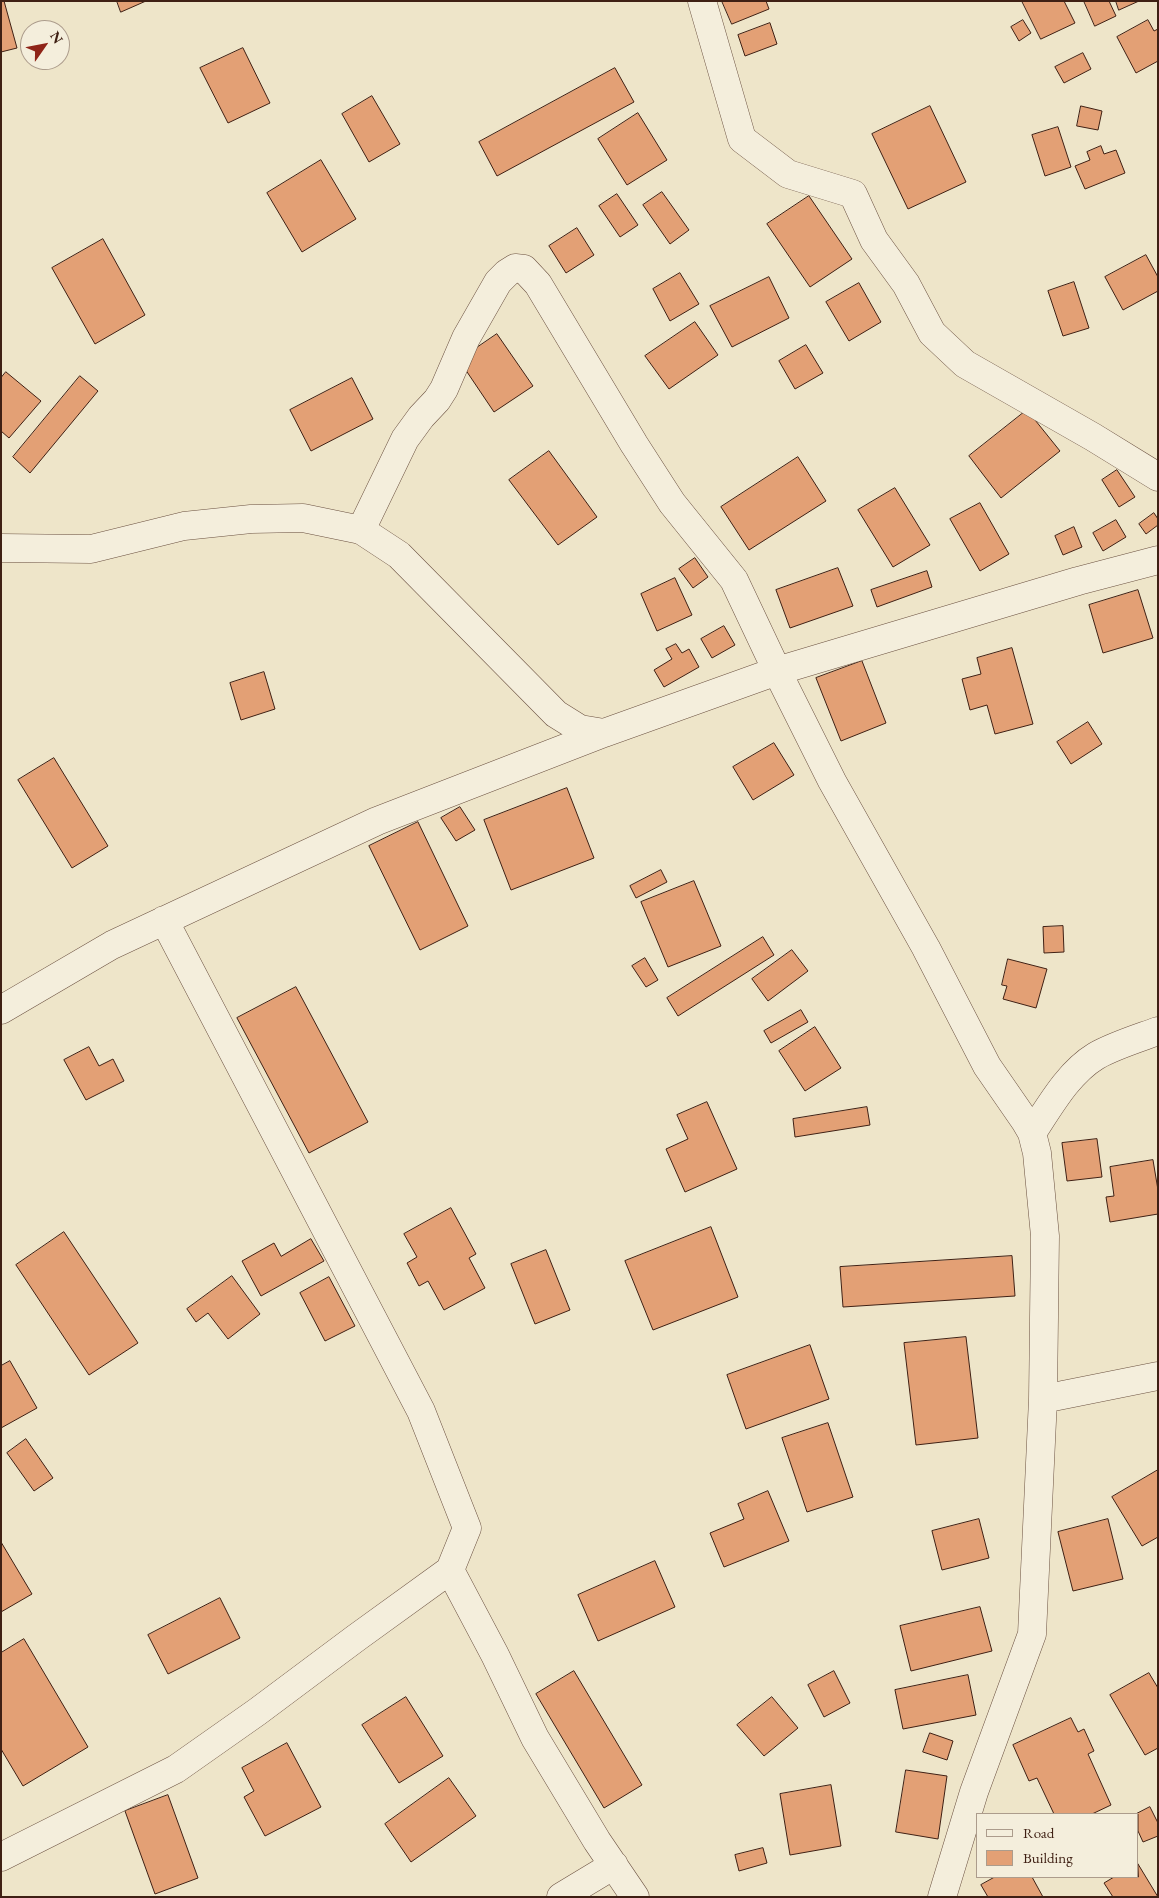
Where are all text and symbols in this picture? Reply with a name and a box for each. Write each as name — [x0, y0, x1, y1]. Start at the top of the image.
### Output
north arrow — [20, 20, 70, 70]
text: N — [46, 28, 67, 47]
legend — [976, 1813, 1139, 1878]
text: Road — [1023, 1823, 1054, 1842]
text: Building — [1023, 1848, 1073, 1867]

